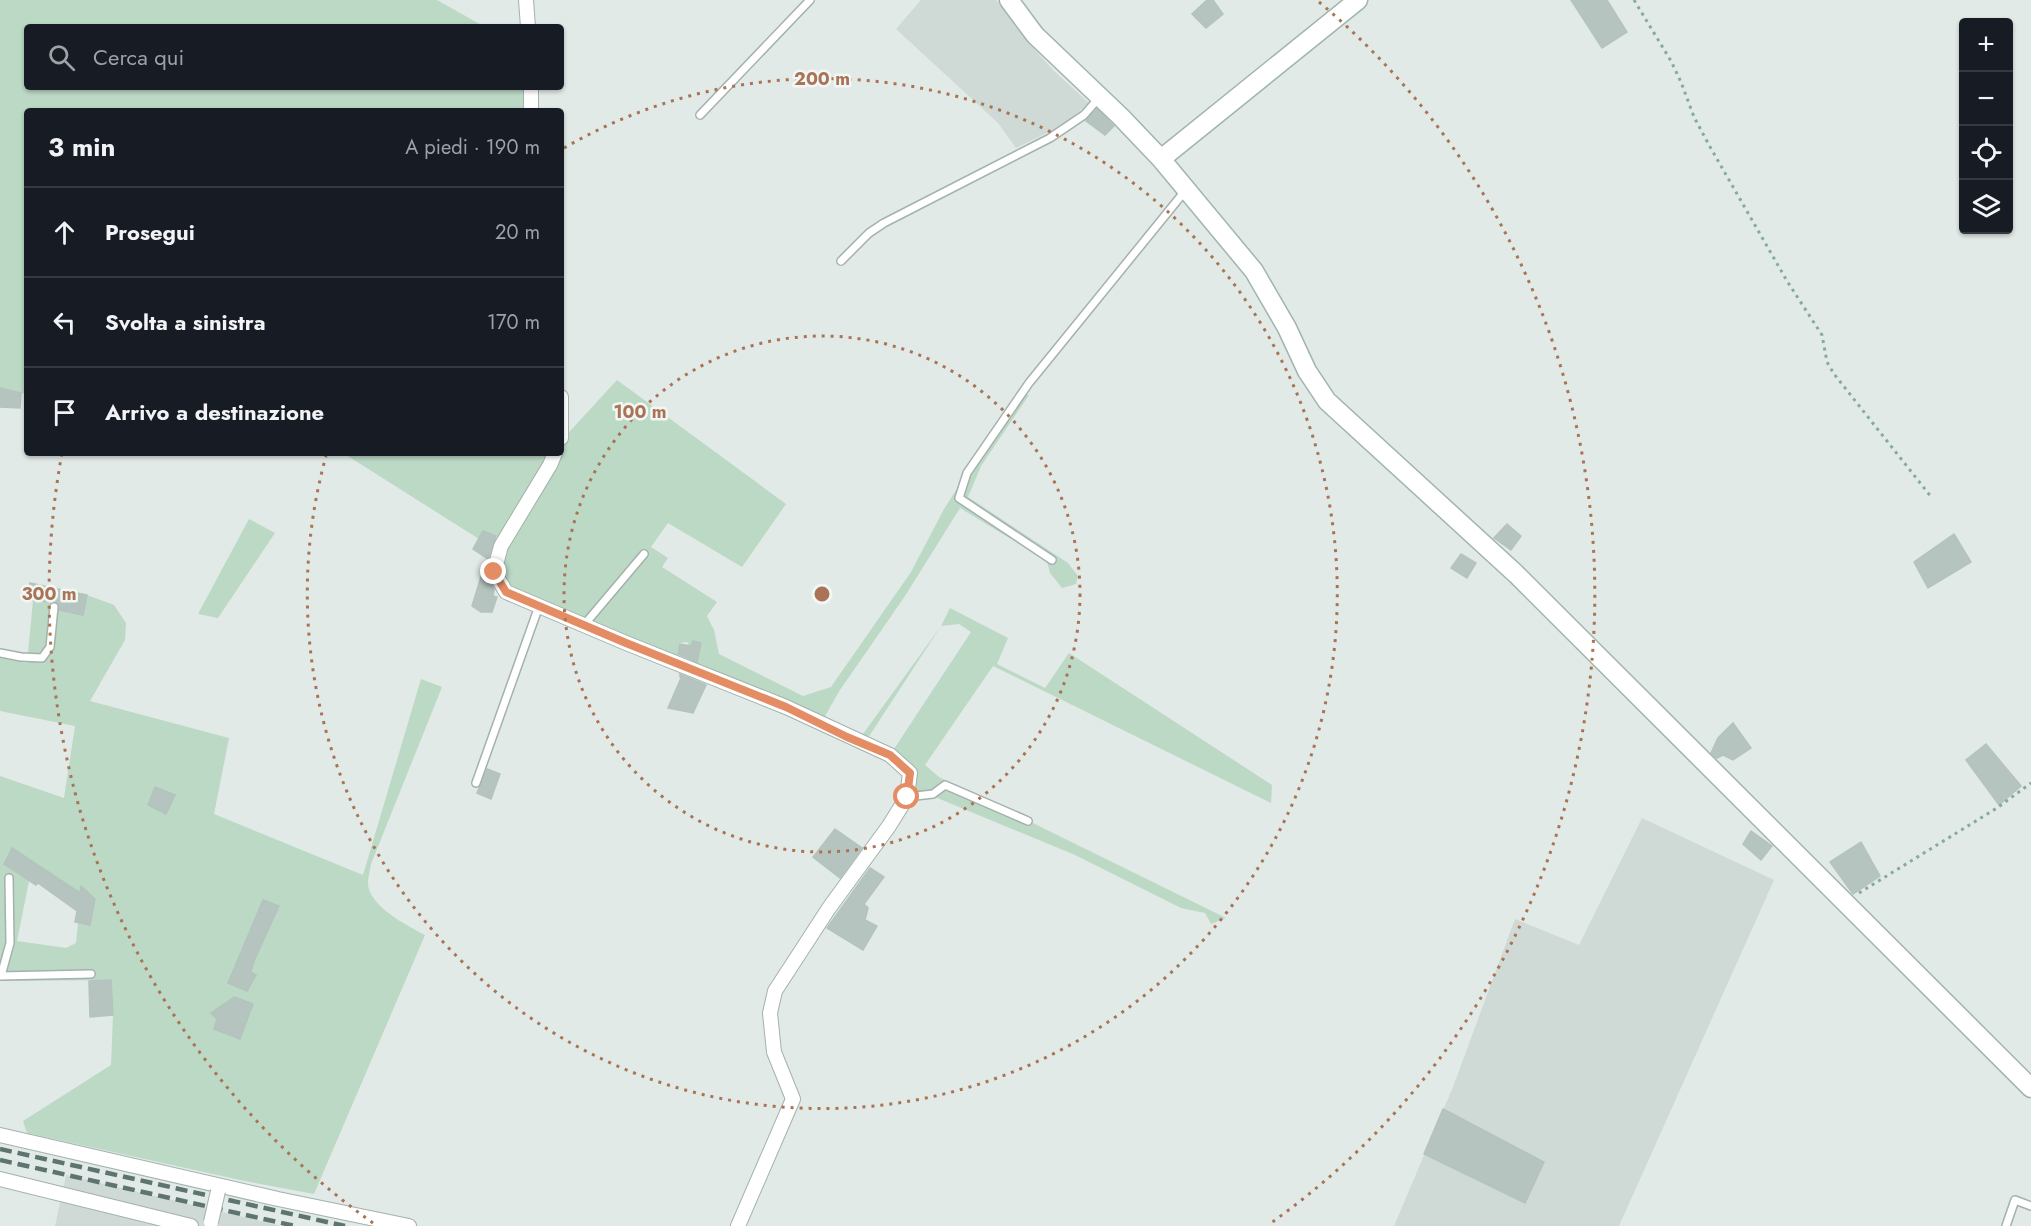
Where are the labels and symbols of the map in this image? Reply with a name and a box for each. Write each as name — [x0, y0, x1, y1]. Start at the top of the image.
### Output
text: 200 m — [794, 66, 850, 92]
text: 100 m — [613, 399, 667, 425]
route end — [480, 558, 506, 584]
text: 300 m — [21, 581, 77, 607]
centre of rings — [812, 584, 832, 604]
route start — [893, 783, 919, 809]

